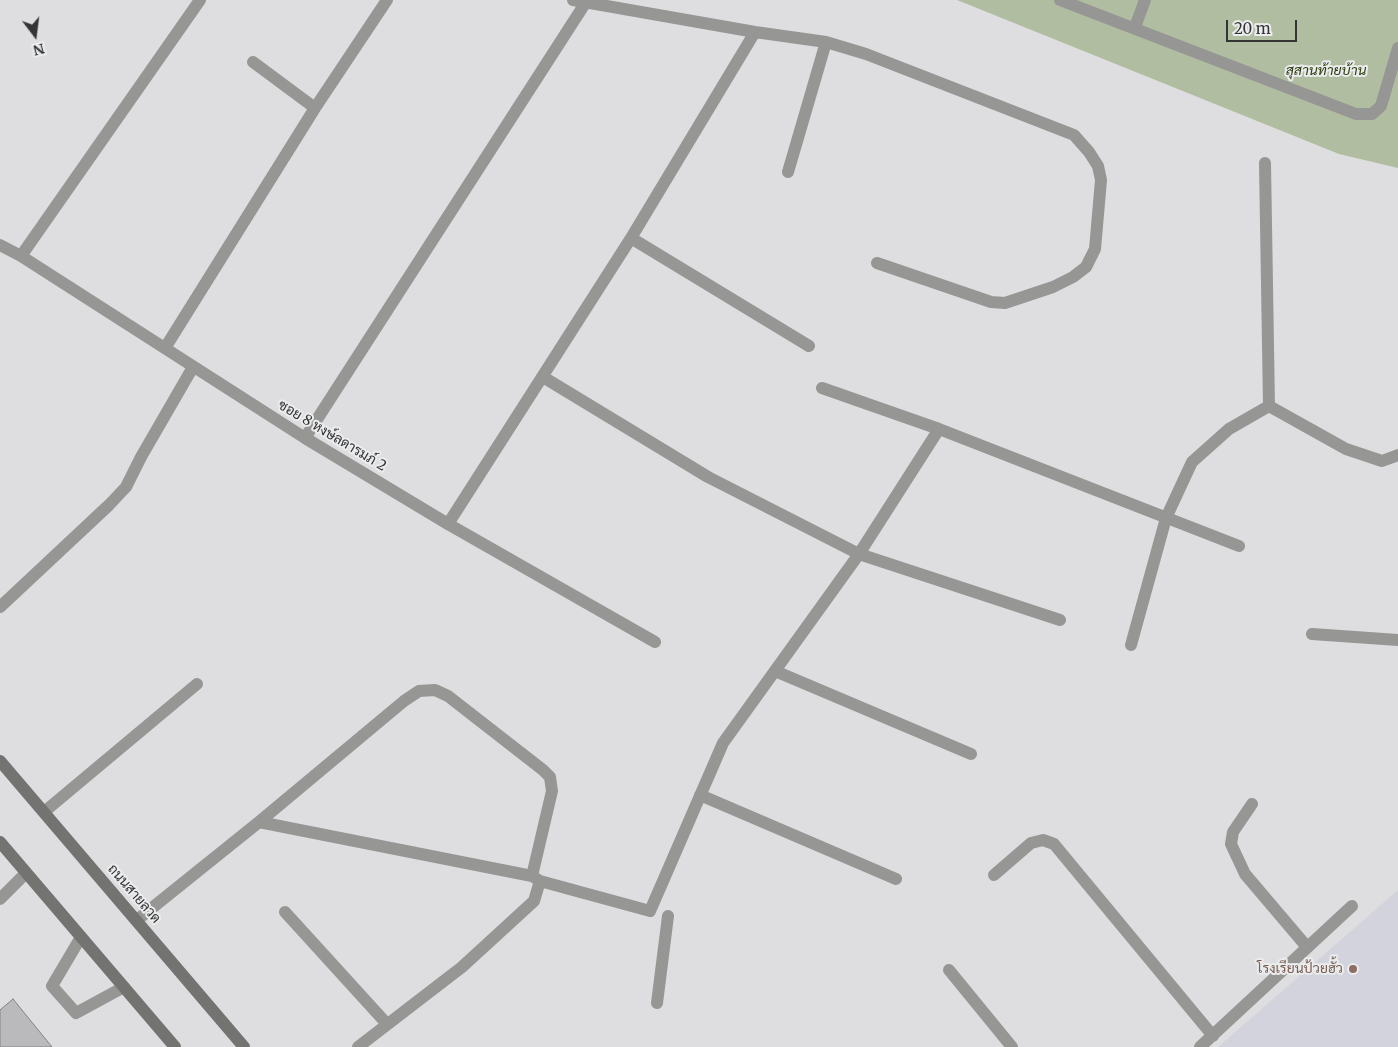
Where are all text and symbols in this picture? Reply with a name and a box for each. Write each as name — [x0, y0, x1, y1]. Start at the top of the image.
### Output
north arrow — [10, 10, 60, 60]
scale bar — [1228, 10, 1299, 42]
text: 20 m — [1234, 19, 1271, 38]
text: N — [31, 39, 47, 60]
park label: สุสานท้ายบ้าน — [1286, 63, 1366, 79]
street label: ซอย 8 หงษ์ลดารมภ์ 2 — [275, 397, 389, 475]
street label: ถนนสายลวด — [104, 861, 164, 927]
place label: โรงเรียนป้วยฮั้ว — [1257, 961, 1343, 977]
marker: โรงเรียนป้วยฮั้ว — [1347, 963, 1359, 975]

